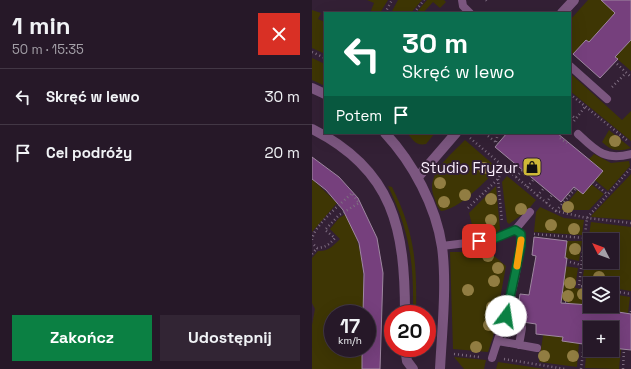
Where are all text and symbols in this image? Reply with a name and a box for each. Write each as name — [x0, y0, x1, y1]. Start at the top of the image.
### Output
text: 1 min — [12, 10, 71, 41]
button: close — [258, 13, 300, 55]
text: 30 m — [402, 25, 468, 61]
icon: left — [336, 28, 388, 80]
text: 50 m · 15:35 — [12, 41, 84, 58]
text: Skręć w lewo — [402, 60, 515, 83]
icon: left — [12, 86, 34, 108]
text: Skręć w lewo — [46, 87, 140, 106]
text: 30 m — [265, 87, 300, 106]
icon: arrive — [390, 104, 412, 126]
text: Potem — [336, 106, 382, 125]
icon: arrive — [12, 142, 34, 164]
text: Cel podróży — [46, 143, 132, 162]
text: 20 m — [265, 143, 300, 162]
shop icon: Studio Fryzur — [521, 156, 543, 178]
place label: Studio Fryzur — [421, 158, 518, 177]
pin — [462, 224, 496, 258]
icon: arrive — [468, 230, 490, 252]
north arrow — [583, 233, 619, 269]
map controls — [583, 233, 619, 357]
button: layers — [583, 277, 619, 313]
position arrow — [485, 295, 527, 337]
speed limit sign: 20 — [384, 305, 436, 357]
text: 17 — [340, 313, 360, 339]
button: Zakończ — [12, 315, 152, 361]
button: Udostępnij — [160, 315, 300, 361]
button: + — [583, 321, 619, 357]
text: km/h — [338, 334, 362, 347]

